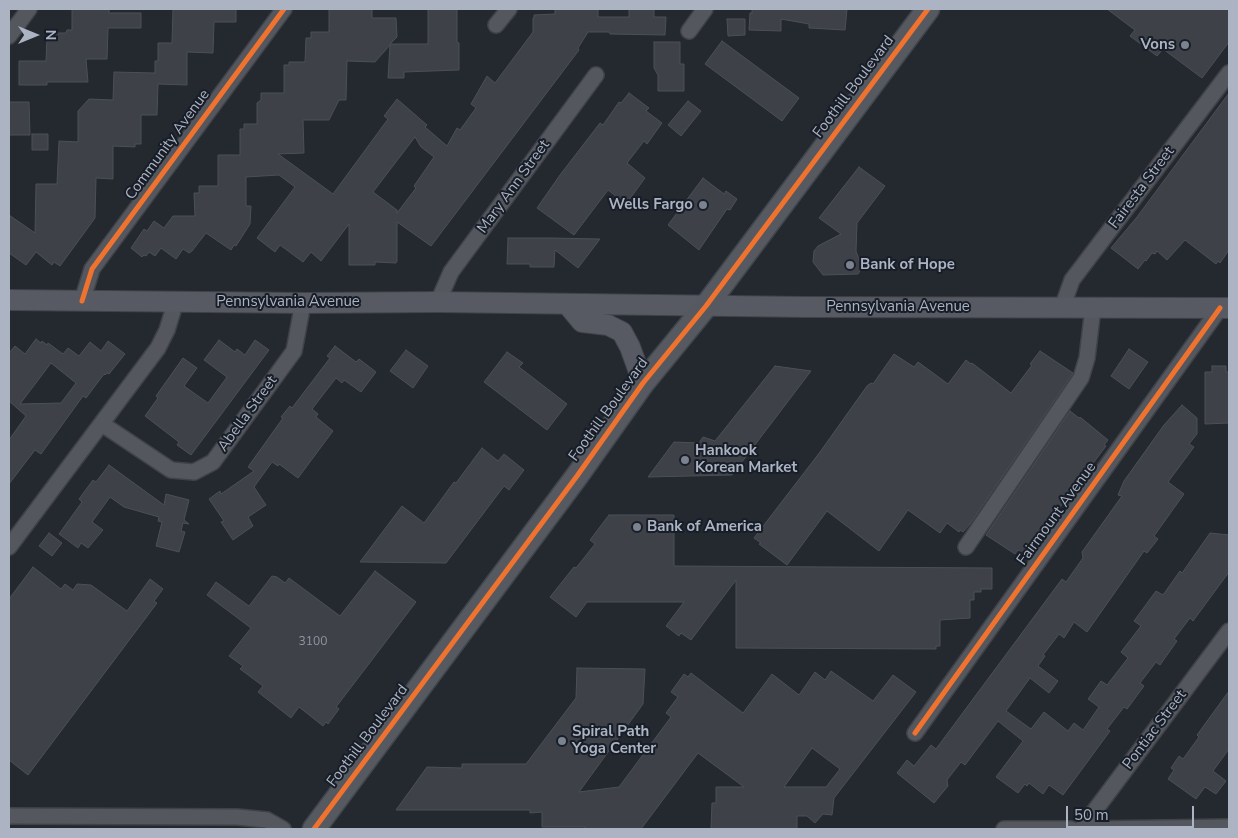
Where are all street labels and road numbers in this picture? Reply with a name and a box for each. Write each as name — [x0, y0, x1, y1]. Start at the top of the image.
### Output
street label: Foothill Boulevard — [810, 32, 898, 142]
street label: Community Avenue — [122, 86, 214, 204]
street label: Mary Ann Street — [474, 137, 554, 237]
street label: Fairesta Street — [1105, 144, 1179, 232]
street label: Pennsylvania Avenue — [216, 293, 360, 311]
street label: Pennsylvania Avenue — [826, 298, 970, 316]
street label: Foothill Boulevard — [566, 355, 652, 465]
street label: Abella Street — [214, 373, 282, 455]
street label: Fairmount Avenue — [1014, 459, 1100, 569]
street label: Foothill Boulevard — [324, 681, 412, 791]
street label: Pontiac Street — [1119, 687, 1191, 773]

